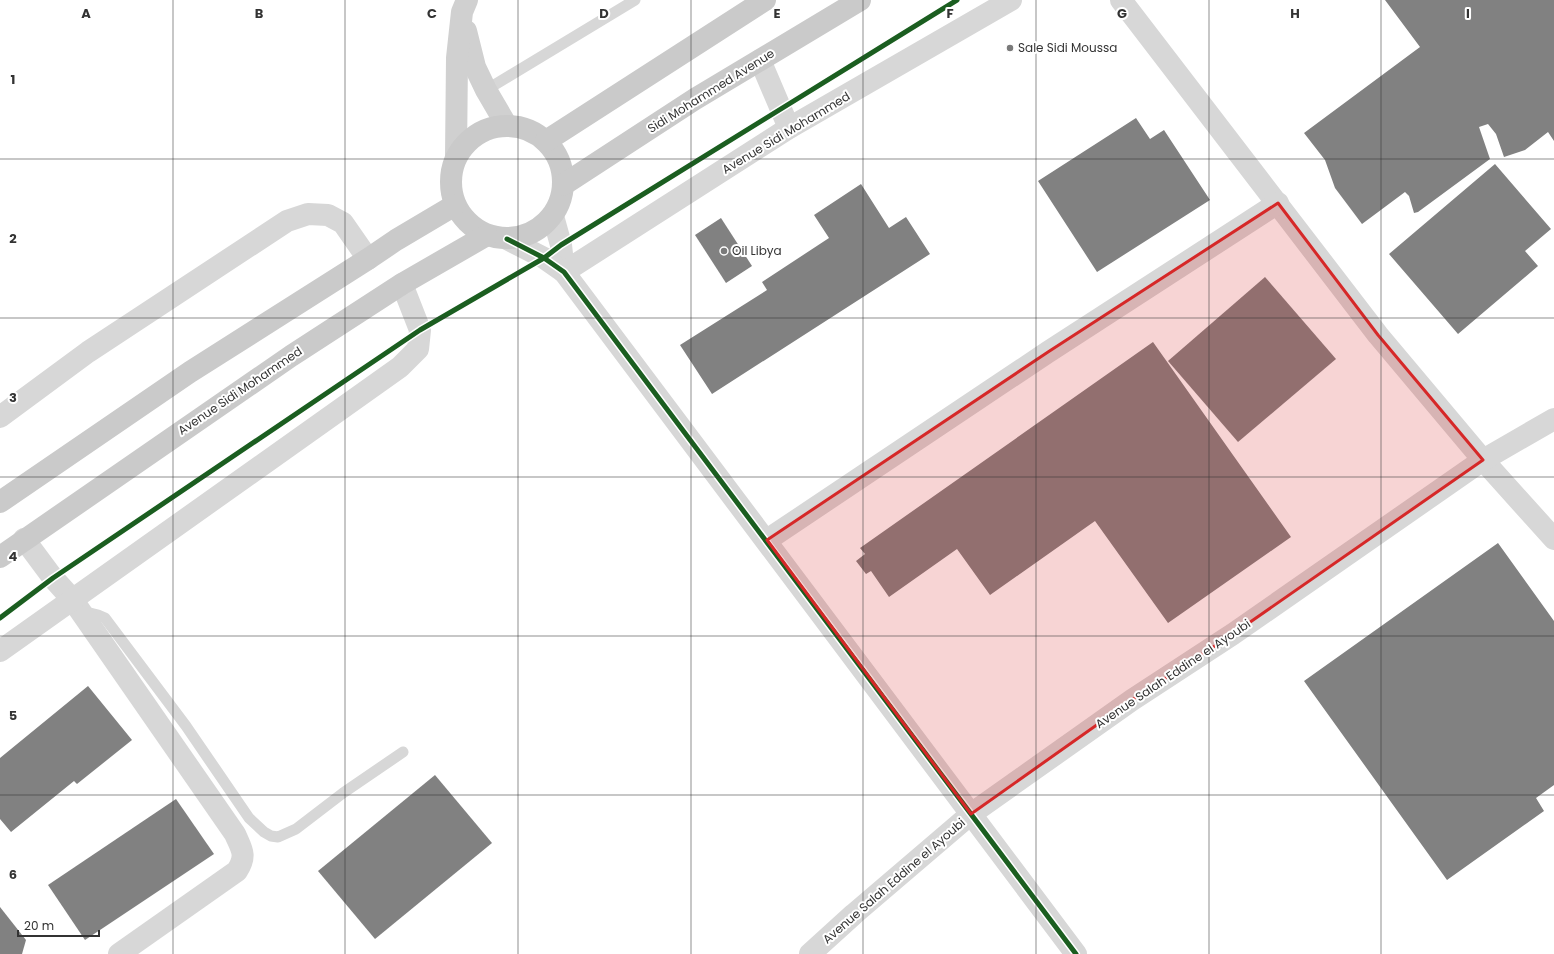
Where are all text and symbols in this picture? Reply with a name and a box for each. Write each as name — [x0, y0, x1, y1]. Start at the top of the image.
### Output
text: A — [81, 4, 91, 23]
text: B — [255, 4, 264, 23]
text: C — [427, 4, 437, 23]
text: D — [599, 4, 609, 23]
text: E — [773, 4, 781, 23]
text: F — [946, 4, 954, 23]
text: G — [1117, 4, 1127, 23]
text: H — [1290, 4, 1300, 23]
text: I — [1466, 4, 1470, 23]
place label: Sale Sidi Moussa — [1018, 39, 1117, 56]
marker: Sale Sidi Moussa — [1005, 43, 1015, 53]
street label: Sidi Mohammed Avenue — [644, 45, 777, 137]
text: 1 — [11, 70, 15, 89]
street label: Avenue Sidi Mohammed — [719, 88, 853, 178]
text: 2 — [9, 229, 17, 248]
place label: Oil Libya — [732, 242, 782, 259]
marker: Oil Libya — [719, 246, 729, 256]
street label: Avenue Sidi Mohammed — [174, 343, 305, 439]
text: 3 — [9, 388, 17, 407]
text: 4 — [9, 547, 18, 566]
street label: Avenue Salah Eddine el Ayoubi — [1092, 615, 1254, 732]
text: 5 — [9, 706, 17, 725]
street label: Avenue Salah Eddine el Ayoubi — [819, 814, 969, 947]
text: 6 — [9, 865, 17, 884]
scale bar — [18, 912, 99, 938]
text: 20 m — [24, 917, 54, 934]

